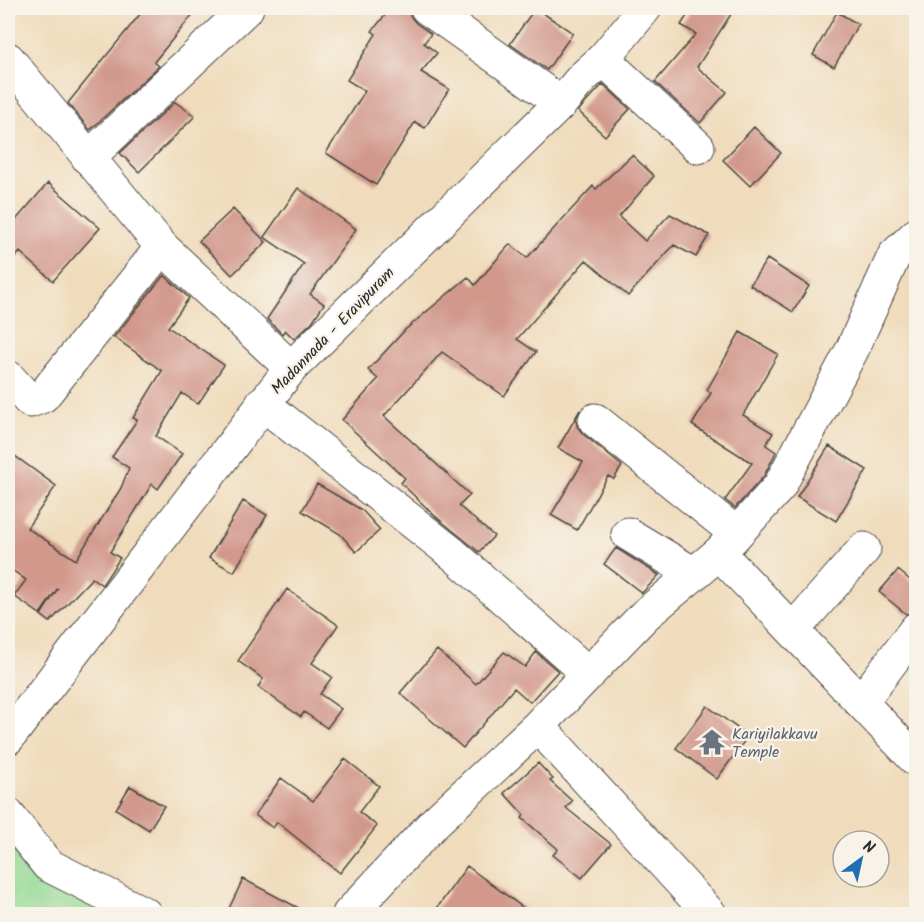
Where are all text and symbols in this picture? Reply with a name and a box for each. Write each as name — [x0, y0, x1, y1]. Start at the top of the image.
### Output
street label: Madannada - Eravipuram — [265, 261, 401, 401]
place label: Kariyilakkavu Temple — [732, 722, 818, 765]
temple icon: Kariyilakkavu Temple — [697, 727, 727, 757]
north arrow — [831, 829, 891, 889]
text: N — [857, 834, 879, 861]

